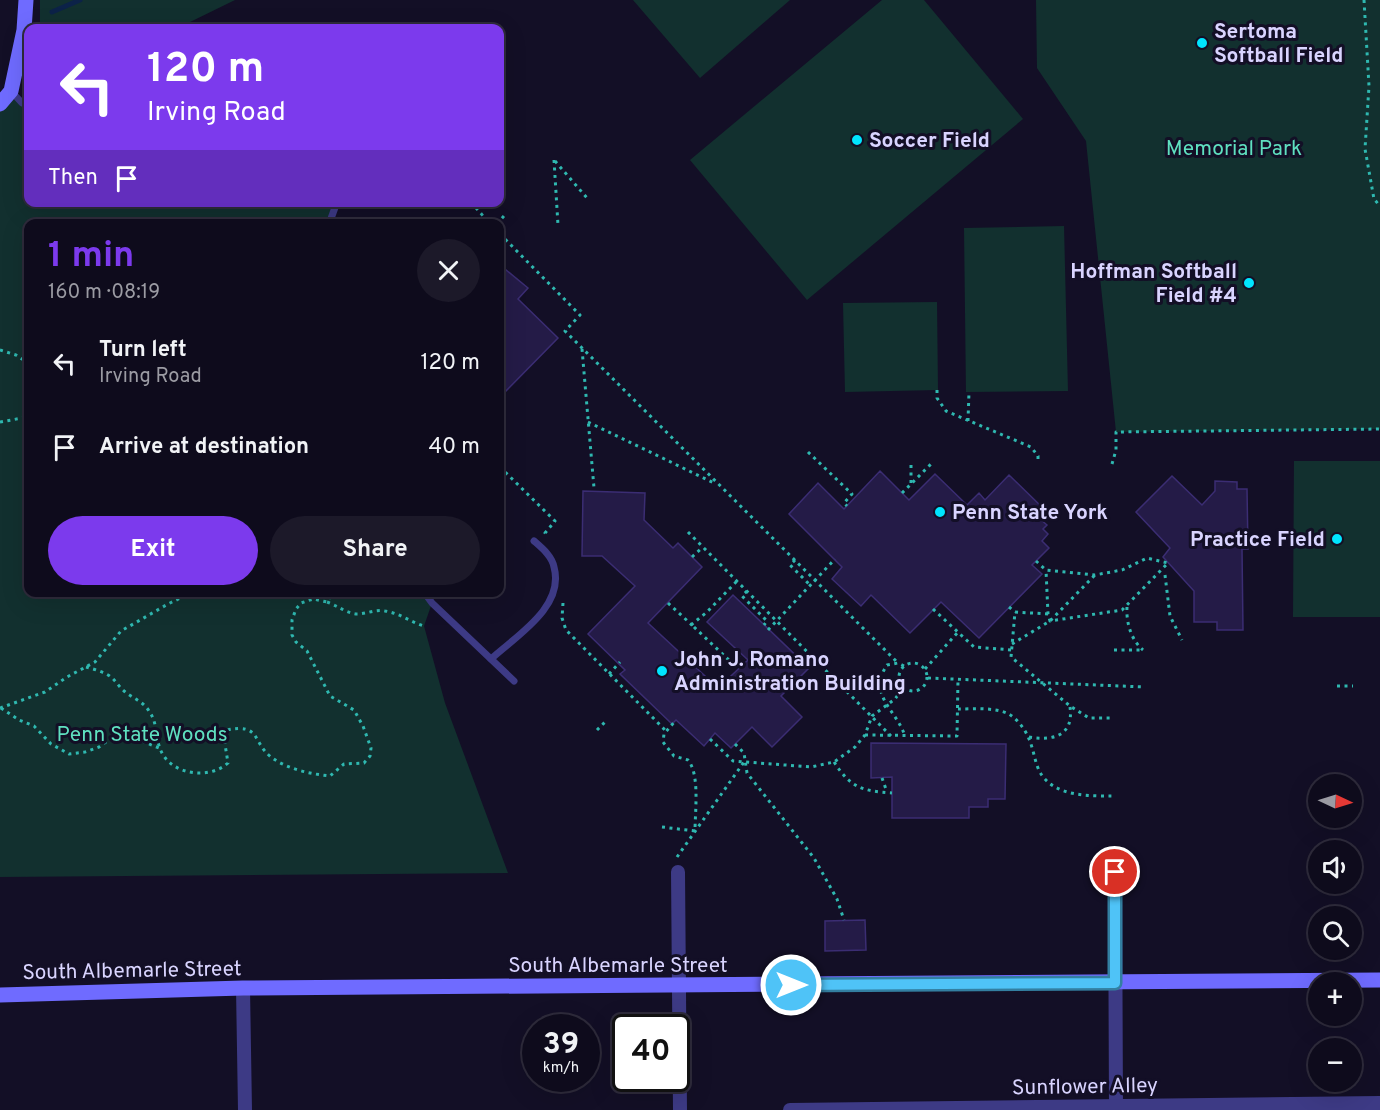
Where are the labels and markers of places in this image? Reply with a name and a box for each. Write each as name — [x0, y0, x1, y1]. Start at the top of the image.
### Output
place label: Sertoma Softball Field — [1214, 19, 1343, 70]
marker: Sertoma Softball Field — [1195, 36, 1209, 50]
place label: Soccer Field — [869, 128, 990, 155]
marker: Soccer Field — [850, 133, 864, 147]
place label: Hoffman Softball Field #4 — [1070, 259, 1237, 310]
marker: Hoffman Softball Field #4 — [1242, 276, 1256, 290]
place label: Penn State York — [952, 500, 1108, 527]
marker: Penn State York — [933, 505, 947, 519]
place label: Practice Field — [1190, 527, 1325, 554]
marker: Practice Field — [1330, 532, 1344, 546]
place label: John J. Romano Administration Building — [674, 647, 906, 698]
marker: John J. Romano Administration Building — [655, 664, 669, 678]
pin — [1089, 846, 1140, 897]

